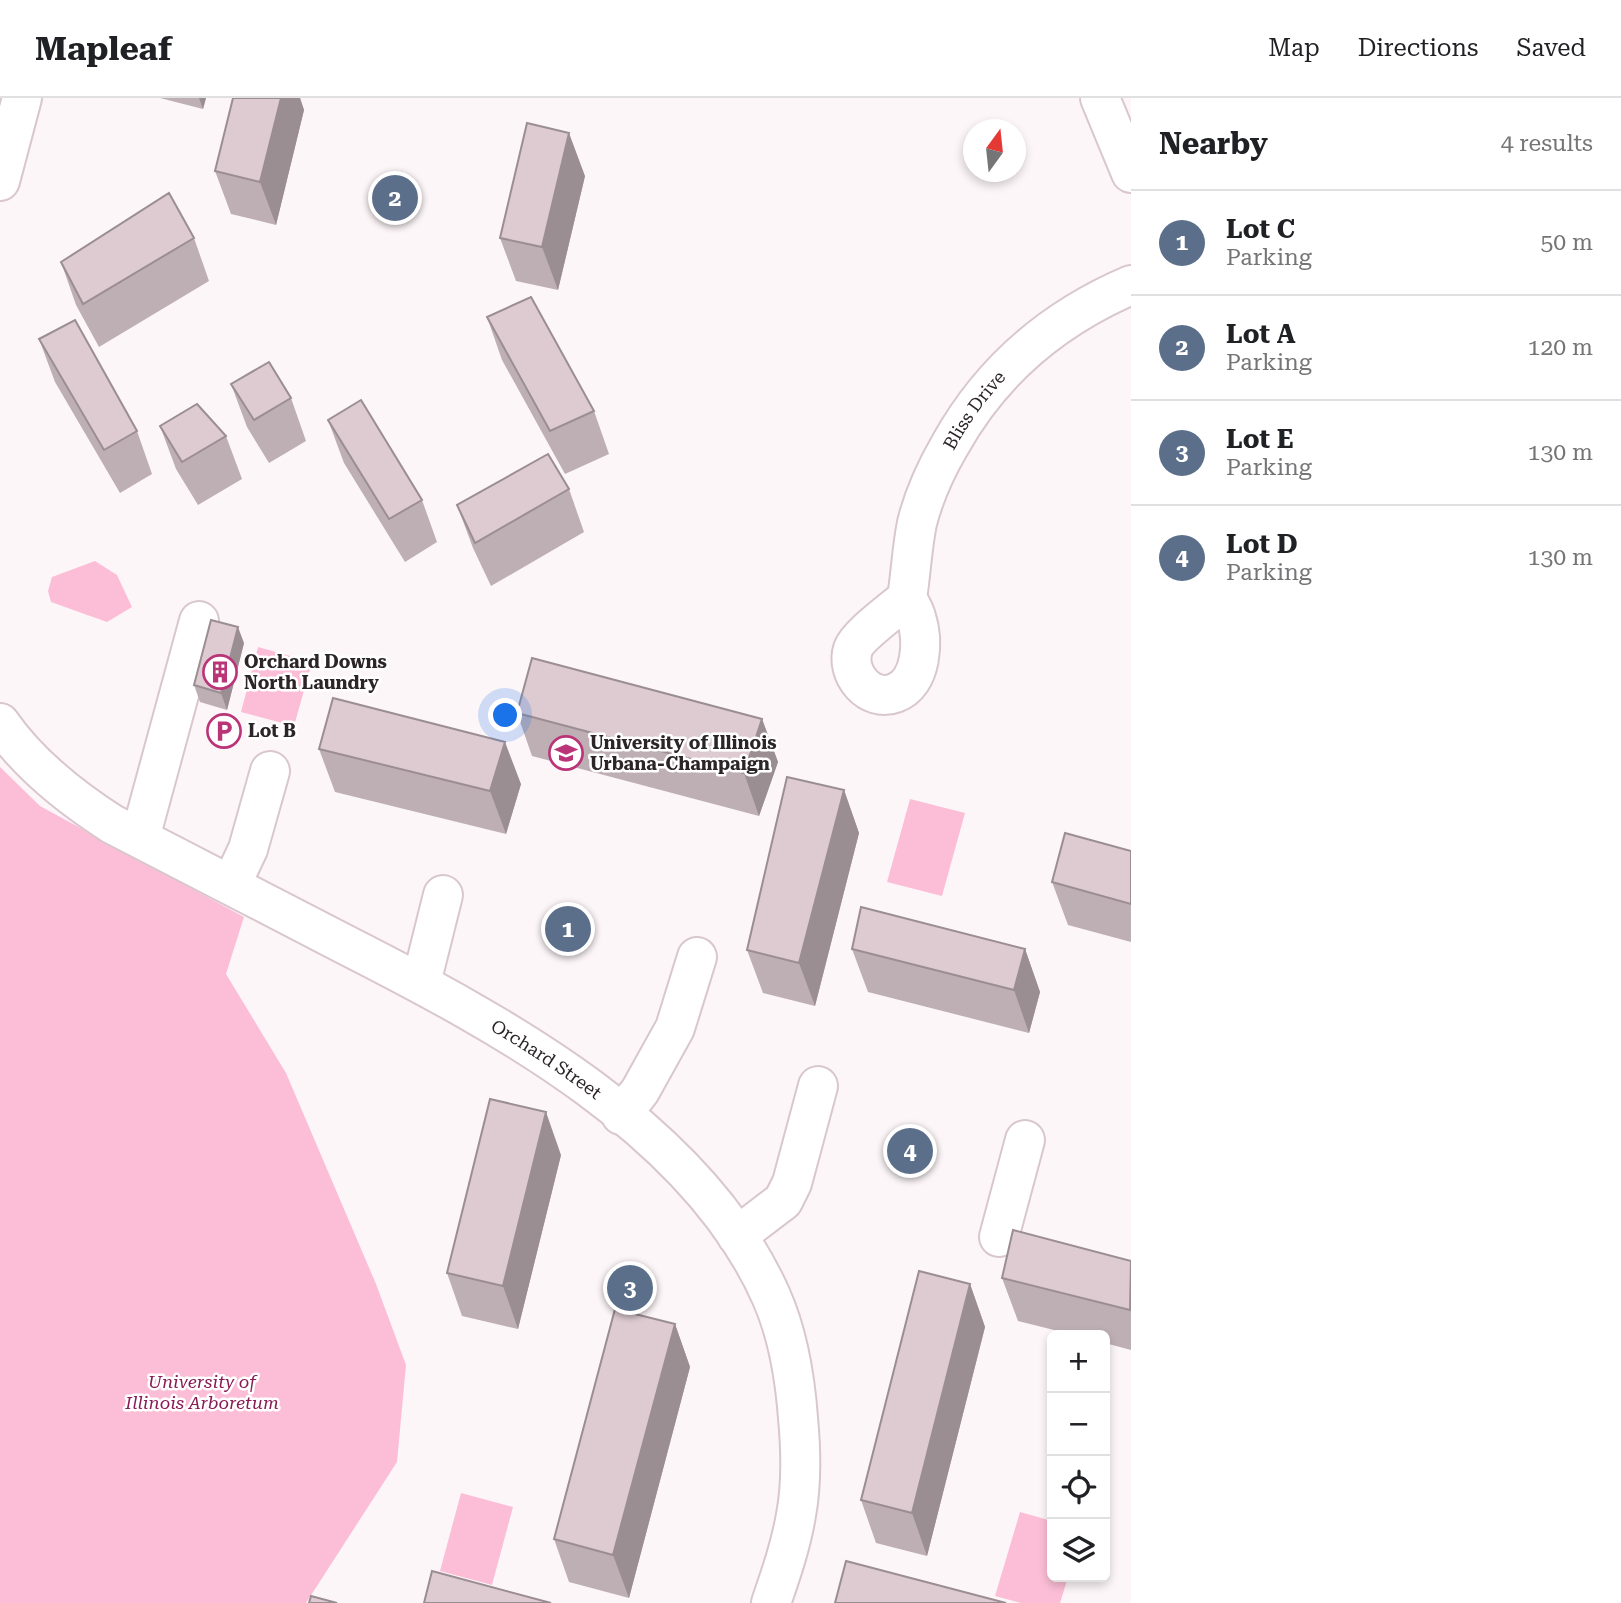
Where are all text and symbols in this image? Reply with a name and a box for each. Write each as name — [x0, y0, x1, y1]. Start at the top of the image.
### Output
text: Mapleaf — [35, 29, 172, 68]
text: Map — [1268, 34, 1320, 62]
text: Directions — [1358, 34, 1478, 62]
text: Saved — [1516, 34, 1586, 62]
north arrow — [963, 119, 1026, 182]
text: Nearby — [1159, 126, 1268, 161]
text: 4 results — [1501, 130, 1593, 157]
pin: 2 — [372, 172, 418, 224]
text: Lot C — [1226, 214, 1295, 244]
text: 1 — [1176, 229, 1188, 256]
text: 50 m — [1540, 229, 1593, 256]
text: Parking — [1226, 244, 1312, 271]
text: Lot A — [1226, 319, 1296, 349]
text: 2 — [1176, 334, 1188, 361]
text: 120 m — [1528, 334, 1593, 361]
text: Parking — [1226, 349, 1312, 376]
street label: Bliss Drive — [939, 366, 1009, 453]
text: Lot E — [1226, 424, 1294, 454]
text: 3 — [1176, 439, 1188, 466]
text: 130 m — [1528, 439, 1593, 466]
text: Parking — [1226, 454, 1312, 481]
text: Lot D — [1226, 529, 1298, 559]
text: 4 — [1176, 544, 1188, 571]
text: 130 m — [1528, 544, 1593, 571]
text: Parking — [1226, 559, 1312, 586]
place label: Orchard Downs North Laundry — [244, 651, 387, 693]
building icon: Orchard Downs North Laundry — [201, 653, 239, 691]
your location — [488, 698, 522, 732]
parking icon: Lot B — [205, 712, 243, 750]
place label: Lot B — [248, 720, 296, 741]
place label: University of Illinois Urbana-Champaign — [590, 732, 777, 774]
school or university icon: University of Illinois Urbana-Champaign — [547, 734, 585, 772]
pin: 1 — [545, 903, 591, 955]
street label: Orchard Street — [488, 1015, 606, 1103]
pin: 4 — [887, 1125, 933, 1177]
pin: 3 — [607, 1262, 653, 1314]
map controls — [1047, 1330, 1110, 1582]
button: + — [1047, 1330, 1110, 1393]
park label: University of Illinois Arboretum — [124, 1371, 279, 1413]
button: − — [1047, 1393, 1110, 1456]
button: locate — [1047, 1456, 1110, 1519]
button: layers — [1047, 1519, 1110, 1582]

